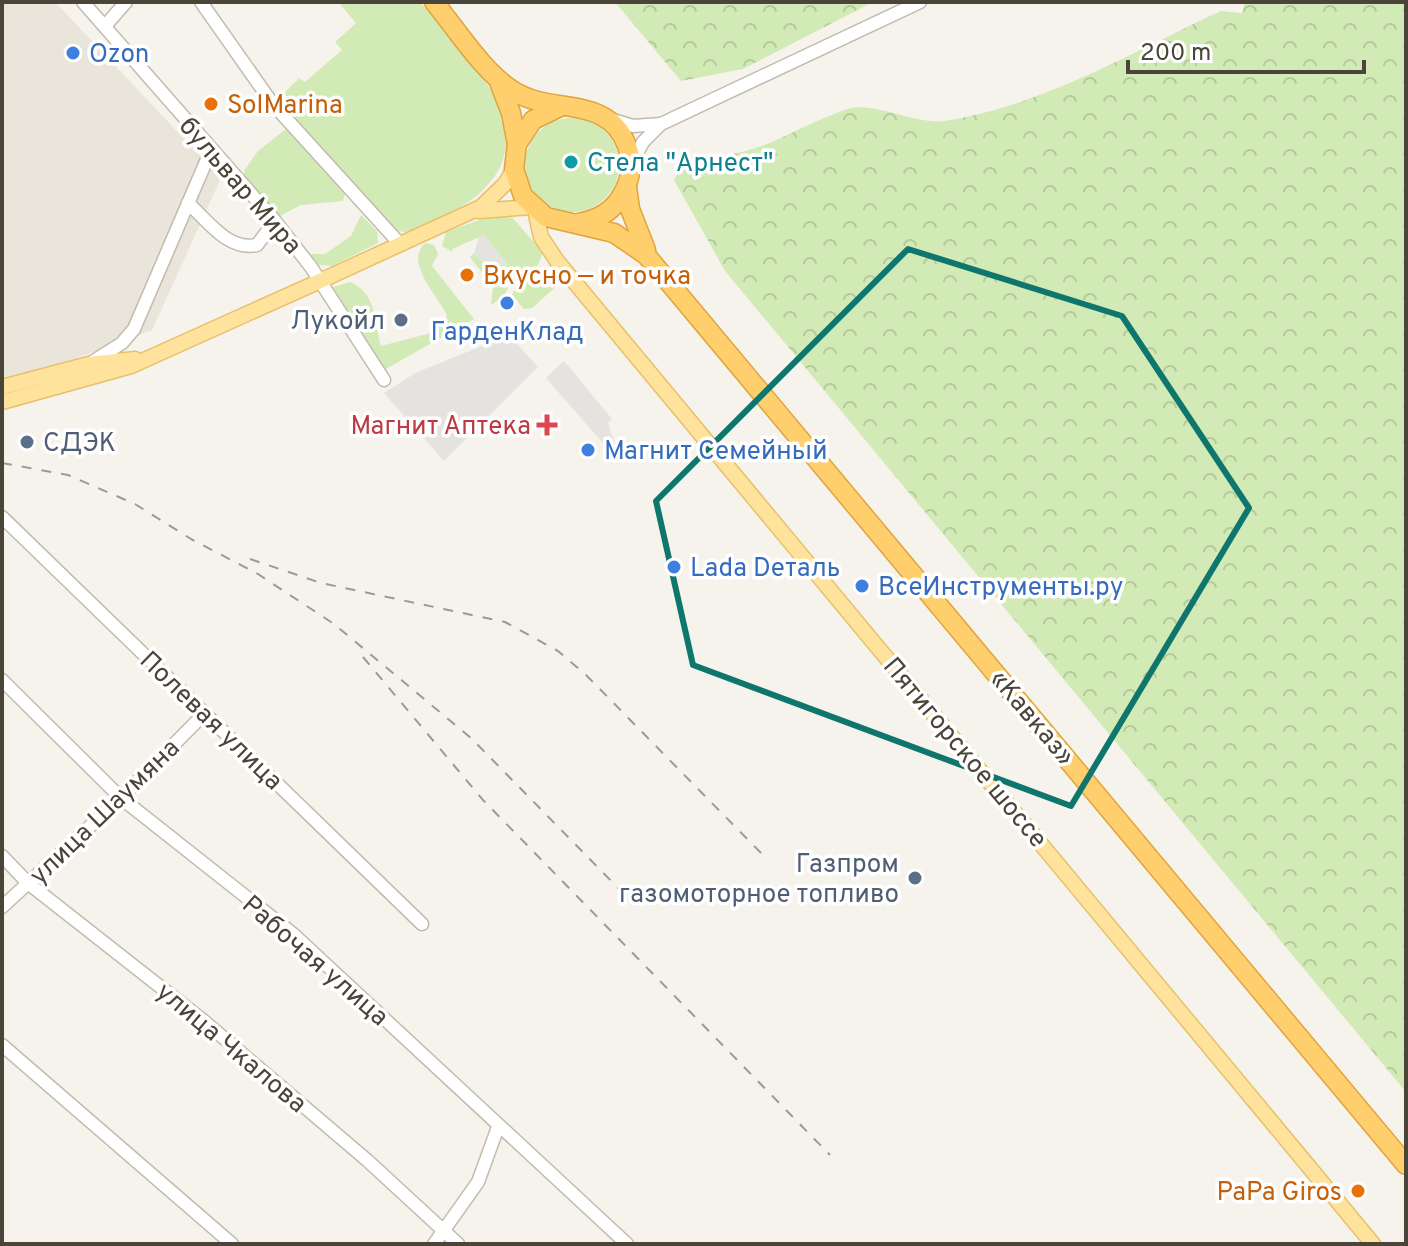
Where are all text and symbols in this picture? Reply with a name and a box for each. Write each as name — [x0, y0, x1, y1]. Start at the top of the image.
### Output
scale bar — [1128, 24, 1364, 74]
place label: Ozon — [89, 39, 149, 72]
text: 200 m — [1140, 39, 1211, 69]
marker: Ozon — [64, 44, 82, 62]
place label: SolMarina — [227, 90, 343, 123]
marker: SolMarina — [202, 95, 220, 113]
street label: бульвар Мира — [170, 111, 308, 262]
place label: Стела "Арнест" — [587, 148, 774, 181]
marker: Стела "Арнест" — [562, 153, 580, 171]
place label: Вкусно — и точка — [483, 261, 691, 294]
marker: Вкусно — и точка — [458, 266, 476, 284]
marker: ГарденКлад — [498, 294, 516, 312]
place label: Лукойл — [290, 306, 385, 339]
marker: Лукойл — [392, 311, 410, 329]
place label: ГарденКлад — [431, 317, 584, 350]
place label: Магнит Аптека — [350, 411, 531, 444]
marker: Магнит Аптека — [538, 416, 556, 434]
place label: СДЭК — [43, 428, 116, 461]
marker: СДЭК — [18, 433, 36, 451]
place label: Магнит Семейный — [604, 436, 828, 469]
marker: Магнит Семейный — [579, 441, 597, 459]
place label: Lada Dеталь — [690, 553, 840, 586]
marker: Lada Dеталь — [665, 558, 683, 576]
place label: ВсеИнструменты.ру — [878, 572, 1123, 605]
marker: ВсеИнструменты.ру — [853, 577, 871, 595]
street label: Полевая улица — [132, 645, 289, 799]
street label: Пятигорское шоссе — [875, 652, 1053, 856]
street label: «Кавказ» — [982, 664, 1081, 773]
street label: улица Шаумяна — [24, 733, 188, 893]
place label: Газпром газомоторное топливо — [619, 849, 899, 912]
marker: Газпром газомоторное топливо — [906, 869, 924, 887]
street label: Рабочая улица — [234, 889, 394, 1035]
street label: улица Чкалова — [148, 976, 312, 1121]
place label: PaPa Giros — [1216, 1177, 1342, 1210]
marker: PaPa Giros — [1349, 1182, 1367, 1200]

